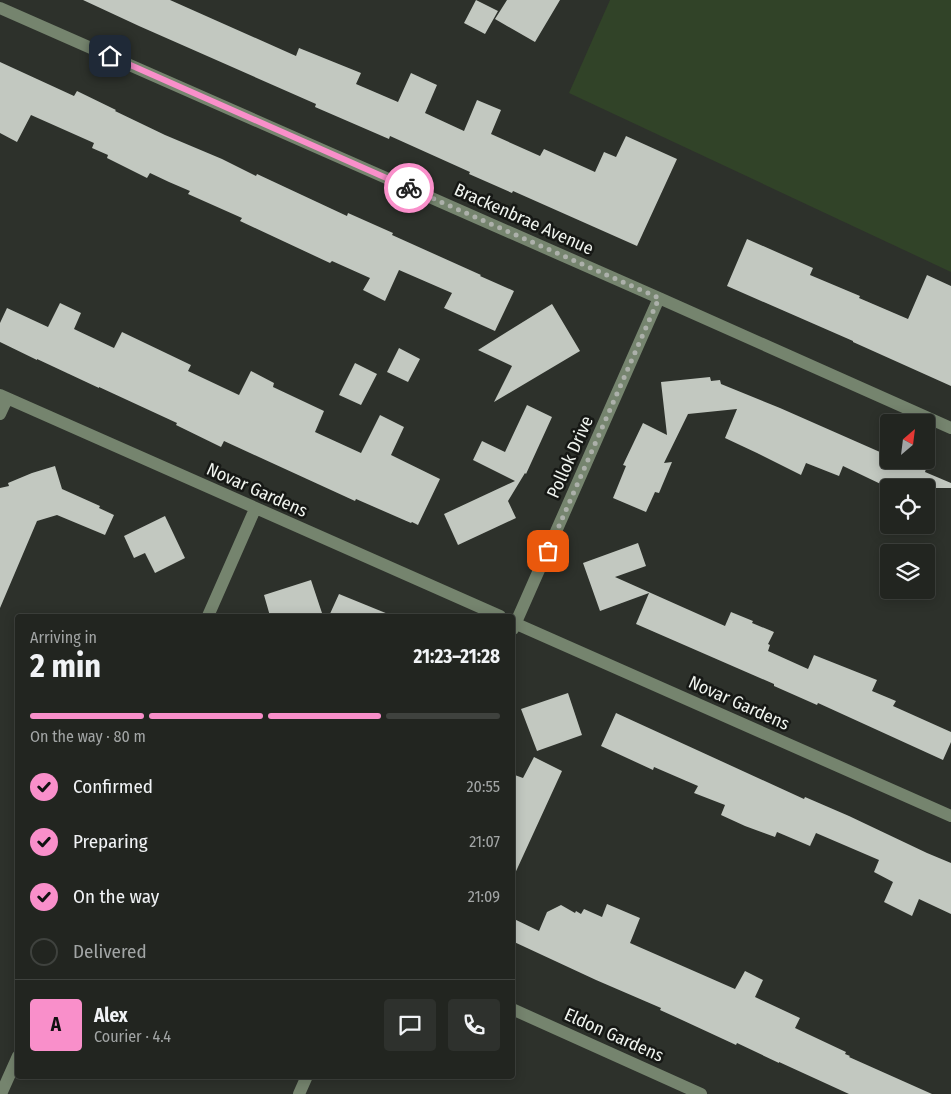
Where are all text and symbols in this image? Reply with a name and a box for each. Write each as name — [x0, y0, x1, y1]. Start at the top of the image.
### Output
pin — [89, 35, 131, 77]
icon: home — [96, 42, 124, 70]
courier — [384, 163, 434, 213]
icon: bike — [395, 174, 423, 202]
street label: Brackenbrae Avenue — [451, 178, 597, 260]
street label: Pollok Drive — [542, 412, 598, 502]
north arrow — [880, 414, 935, 469]
map controls — [880, 414, 935, 599]
street label: Novar Gardens — [203, 458, 311, 522]
button: locate — [880, 479, 935, 534]
pin — [527, 530, 569, 572]
icon: bag — [534, 537, 562, 565]
button: layers — [880, 544, 935, 599]
text: Arriving in — [30, 628, 97, 647]
text: 21:23–21:28 — [414, 645, 500, 668]
text: 2 min — [30, 647, 101, 685]
street label: Novar Gardens — [685, 671, 793, 735]
text: On the way · 80 m — [30, 727, 146, 746]
icon: check — [30, 773, 58, 801]
text: Confirmed — [73, 775, 153, 798]
text: 20:55 — [467, 777, 500, 796]
icon: check — [30, 828, 58, 856]
text: Preparing — [73, 830, 148, 853]
text: 21:07 — [469, 832, 500, 851]
icon: check — [30, 883, 58, 911]
text: On the way — [73, 885, 159, 908]
text: 21:09 — [468, 887, 500, 906]
text: Delivered — [73, 940, 147, 963]
button: chat — [384, 999, 436, 1051]
button: phone — [448, 999, 500, 1051]
street label: Eldon Gardens — [561, 1003, 667, 1067]
text: Alex — [94, 1004, 128, 1027]
text: A — [51, 1013, 61, 1036]
text: Courier · 4.4 — [94, 1027, 171, 1046]

